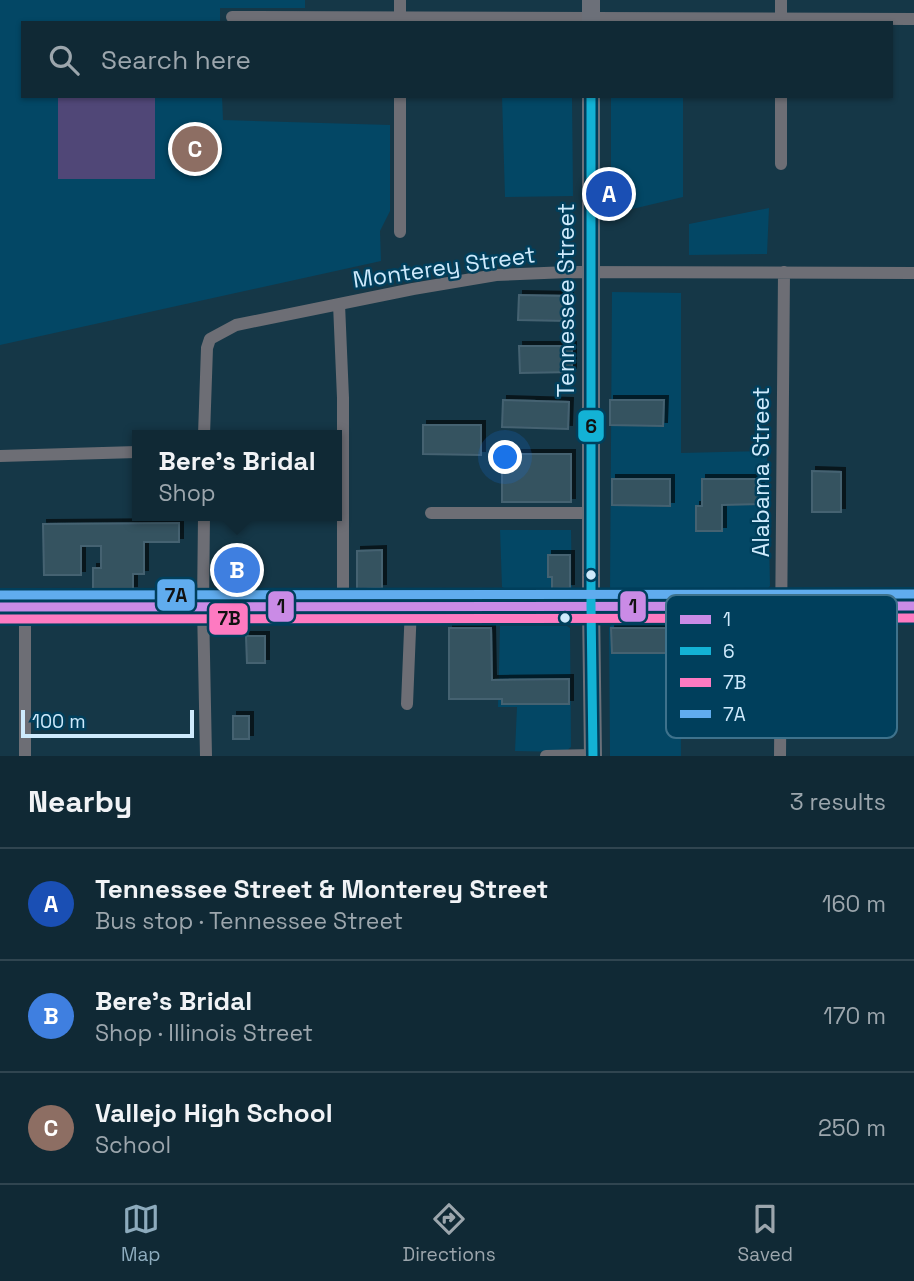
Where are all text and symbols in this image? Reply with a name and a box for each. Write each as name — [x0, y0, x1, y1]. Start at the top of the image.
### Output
search box — [21, 21, 893, 98]
icon: search — [45, 41, 83, 79]
text: Search here — [101, 43, 251, 77]
pin: C — [172, 123, 218, 175]
pin: A — [586, 168, 632, 220]
street label: Tennessee Street — [551, 203, 581, 397]
street label: Monterey Street — [351, 239, 537, 295]
street label: Alabama Street — [746, 387, 776, 557]
line badge: 6 — [577, 409, 605, 443]
text: 6 — [585, 414, 597, 439]
popup — [132, 430, 342, 521]
your location — [488, 440, 522, 474]
text: Bere's Bridal — [158, 444, 316, 478]
text: Shop — [158, 478, 216, 508]
pin: B — [214, 544, 260, 596]
unlabelled marker — [584, 568, 598, 582]
line badge: 7A — [156, 578, 196, 612]
text: 7A — [165, 583, 187, 608]
line badge: 1 — [267, 590, 295, 623]
line badge: 1 — [619, 590, 647, 623]
text: 1 — [277, 594, 285, 619]
text: 1 — [629, 594, 637, 619]
legend — [666, 595, 897, 738]
line badge: 7B — [208, 602, 249, 636]
text: 7B — [217, 606, 241, 631]
text: 1 — [723, 607, 731, 632]
unlabelled marker — [558, 611, 572, 625]
text: 6 — [723, 639, 735, 664]
text: 7B — [723, 670, 746, 695]
text: 7A — [723, 702, 746, 727]
scale bar — [21, 707, 194, 739]
text: 100 m — [32, 709, 86, 734]
text: Nearby — [28, 782, 132, 821]
text: 3 results — [790, 787, 886, 817]
text: Tennessee Street & Monterey Street — [95, 872, 548, 906]
text: A — [44, 889, 58, 919]
text: 160 m — [822, 889, 886, 919]
text: Bus stop · Tennessee Street — [95, 906, 403, 936]
text: Bere's Bridal — [95, 984, 252, 1018]
text: B — [43, 1001, 59, 1031]
text: 170 m — [823, 1001, 886, 1031]
text: Shop · Illinois Street — [95, 1018, 313, 1048]
text: Vallejo High School — [95, 1096, 333, 1130]
text: C — [44, 1113, 58, 1143]
text: 250 m — [818, 1113, 886, 1143]
text: School — [95, 1130, 171, 1160]
tab: Map — [121, 1200, 161, 1267]
tab: Directions — [403, 1200, 496, 1267]
tab: Saved — [738, 1200, 793, 1267]

